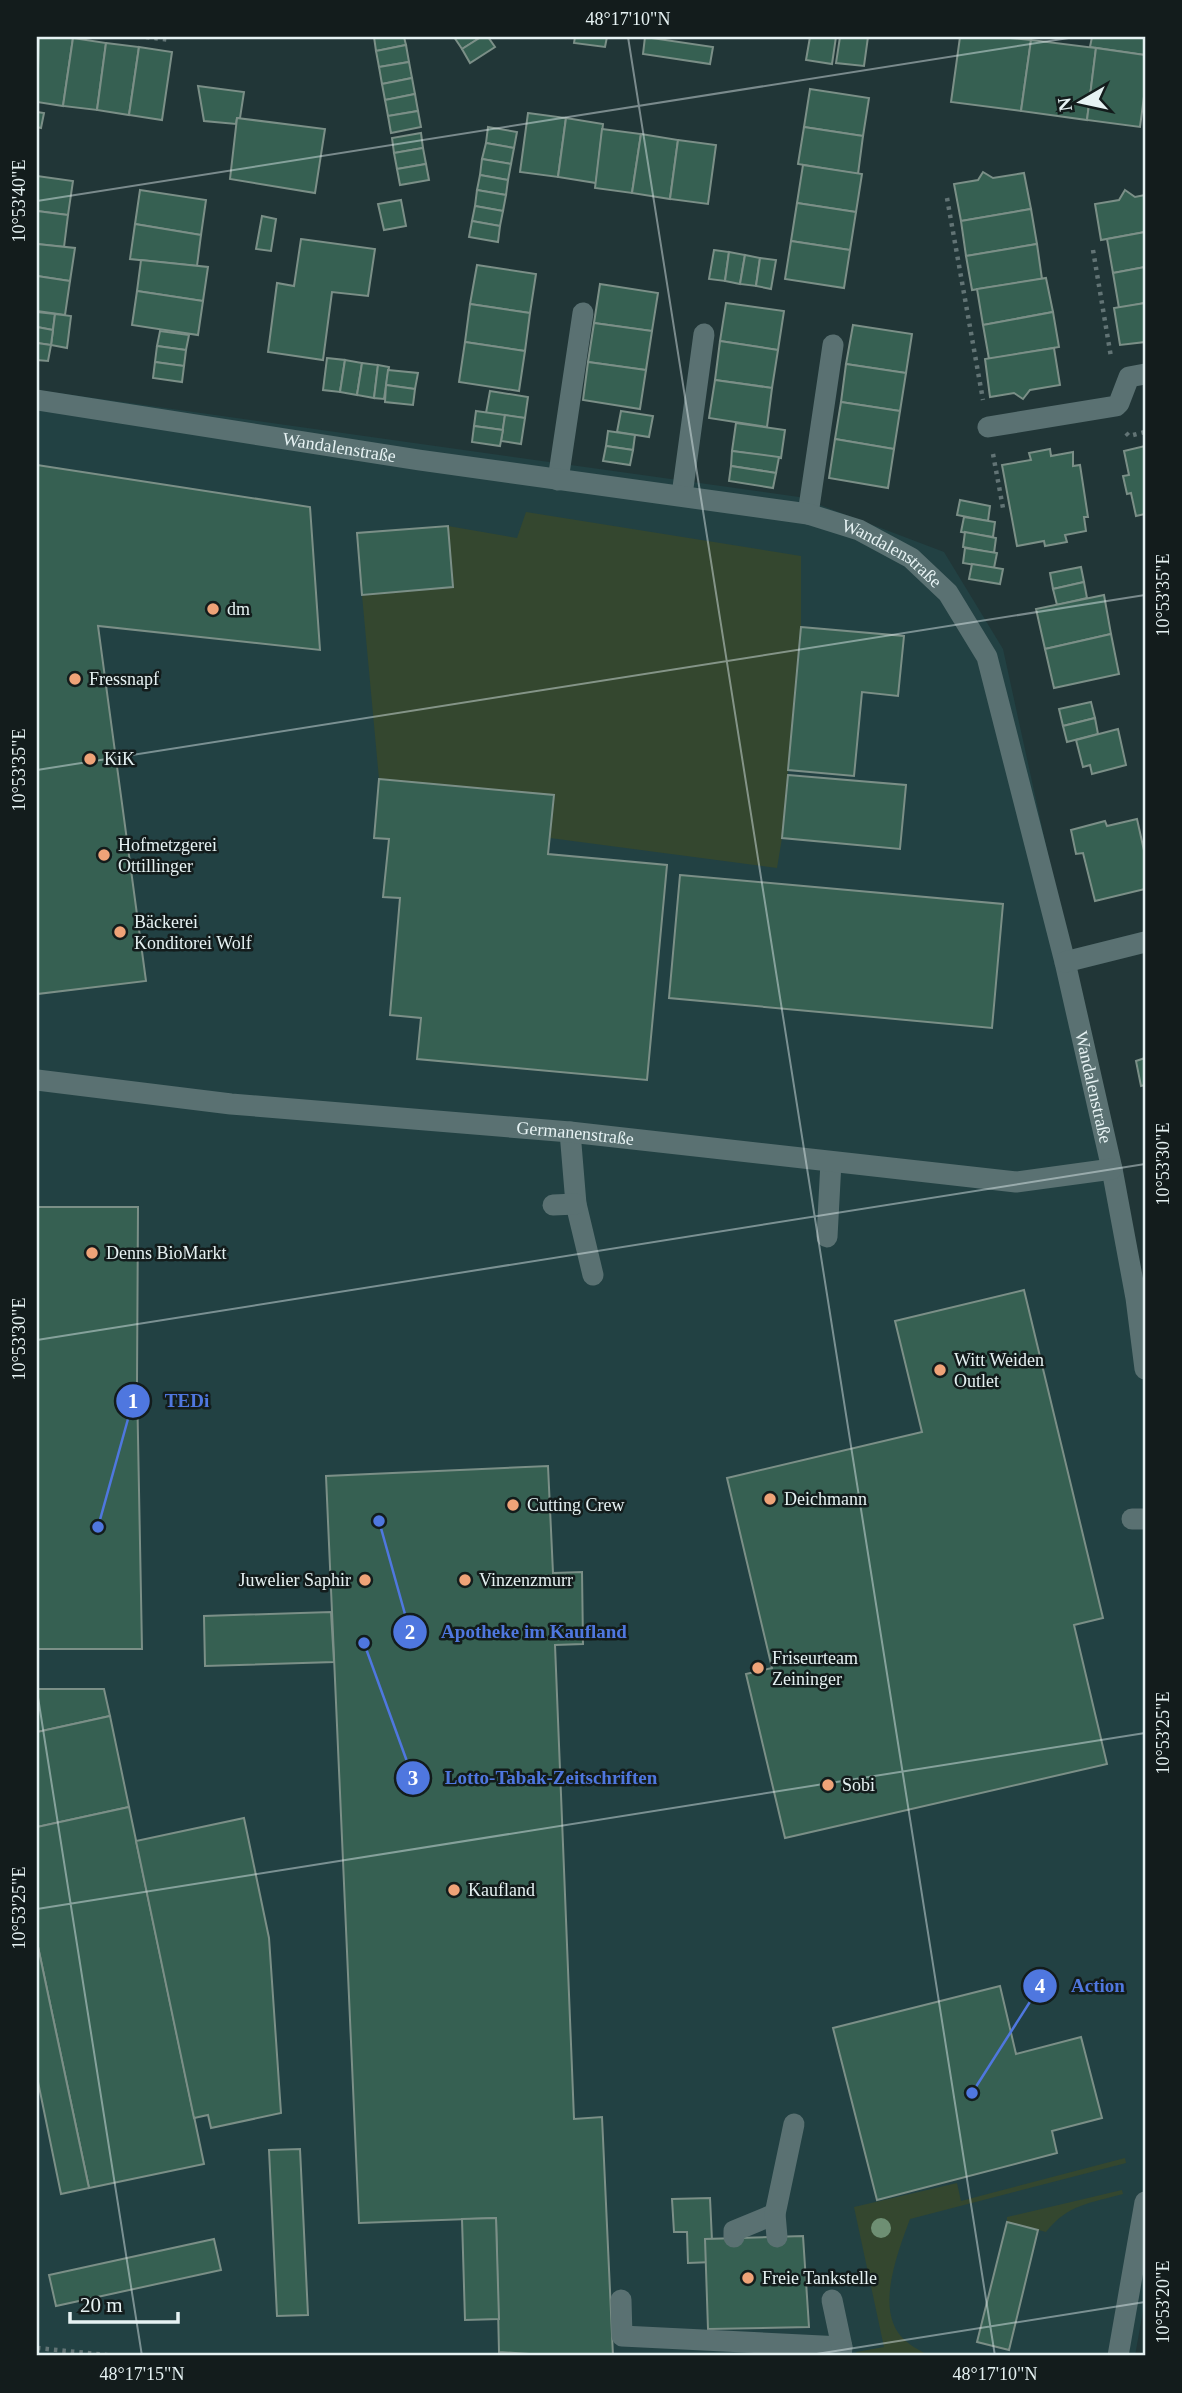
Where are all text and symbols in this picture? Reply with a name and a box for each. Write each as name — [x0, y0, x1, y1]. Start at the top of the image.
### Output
text: 48°17'10"N — [586, 9, 670, 29]
north arrow — [1046, 66, 1116, 136]
text: N — [1053, 96, 1076, 113]
text: 10°53'40"E — [9, 160, 29, 242]
street label: Wandalenstraße — [281, 429, 397, 466]
street label: Wandalenstraße — [840, 515, 946, 592]
text: 10°53'35"E — [1153, 554, 1173, 636]
place label: dm — [227, 599, 250, 619]
marker: dm — [205, 601, 221, 617]
place label: Fressnapf — [89, 669, 159, 689]
marker: Fressnapf — [67, 671, 83, 687]
text: 10°53'35"E — [9, 729, 29, 811]
place label: KiK — [104, 749, 135, 769]
marker: KiK — [82, 751, 98, 767]
place label: Hofmetzgerei Ottillinger — [118, 835, 217, 876]
marker: Hofmetzgerei Ottillinger — [96, 847, 112, 863]
place label: Bäckerei Konditorei Wolf — [134, 912, 252, 953]
marker: Bäckerei Konditorei Wolf — [112, 924, 128, 940]
street label: Wandalenstraße — [1071, 1029, 1116, 1145]
street label: Germanenstraße — [516, 1118, 635, 1149]
text: 10°53'30"E — [1153, 1123, 1173, 1205]
place label: Denns BioMarkt — [106, 1243, 227, 1263]
marker: Denns BioMarkt — [84, 1245, 100, 1261]
text: 10°53'30"E — [9, 1298, 29, 1380]
place label: Witt Weiden Outlet — [954, 1350, 1044, 1391]
marker: Witt Weiden Outlet — [932, 1362, 948, 1378]
callout: TEDi — [116, 1381, 223, 1421]
text: 1 — [128, 1389, 138, 1413]
text: TEDi — [165, 1390, 209, 1411]
place label: Deichmann — [784, 1489, 867, 1509]
marker: Deichmann — [762, 1491, 778, 1507]
place label: Cutting Crew — [527, 1495, 625, 1515]
marker: Cutting Crew — [505, 1497, 521, 1513]
place label: Juwelier Saphir — [239, 1570, 351, 1590]
place label: Vinzenzmurr — [479, 1570, 573, 1590]
marker: Juwelier Saphir — [357, 1572, 373, 1588]
marker: Vinzenzmurr — [457, 1572, 473, 1588]
callout: Apotheke im Kaufland — [392, 1612, 641, 1652]
text: 2 — [405, 1620, 415, 1644]
text: Apotheke im Kaufland — [441, 1621, 627, 1642]
place label: Friseurteam Zeininger — [772, 1648, 858, 1689]
marker: Friseurteam Zeininger — [750, 1660, 766, 1676]
text: 10°53'25"E — [1153, 1692, 1173, 1774]
callout: Lotto-Tabak-Zeitschriften — [395, 1758, 671, 1798]
text: 3 — [408, 1766, 418, 1790]
text: Lotto-Tabak-Zeitschriften — [445, 1767, 658, 1788]
place label: Sobi — [842, 1775, 875, 1795]
marker: Sobi — [820, 1777, 836, 1793]
text: 10°53'25"E — [9, 1867, 29, 1949]
place label: Kaufland — [468, 1880, 535, 1900]
marker: Kaufland — [446, 1882, 462, 1898]
callout: Action — [1022, 1966, 1139, 2006]
text: 4 — [1035, 1974, 1046, 1998]
text: Action — [1071, 1975, 1125, 1996]
text: 10°53'20"E — [1153, 2261, 1173, 2343]
place label: Freie Tankstelle — [762, 2268, 877, 2288]
marker: Freie Tankstelle — [740, 2270, 756, 2286]
scale bar — [70, 2281, 178, 2325]
text: 20 m — [80, 2293, 123, 2317]
text: 48°17'15"N — [100, 2364, 184, 2384]
text: 48°17'10"N — [953, 2364, 1037, 2384]

